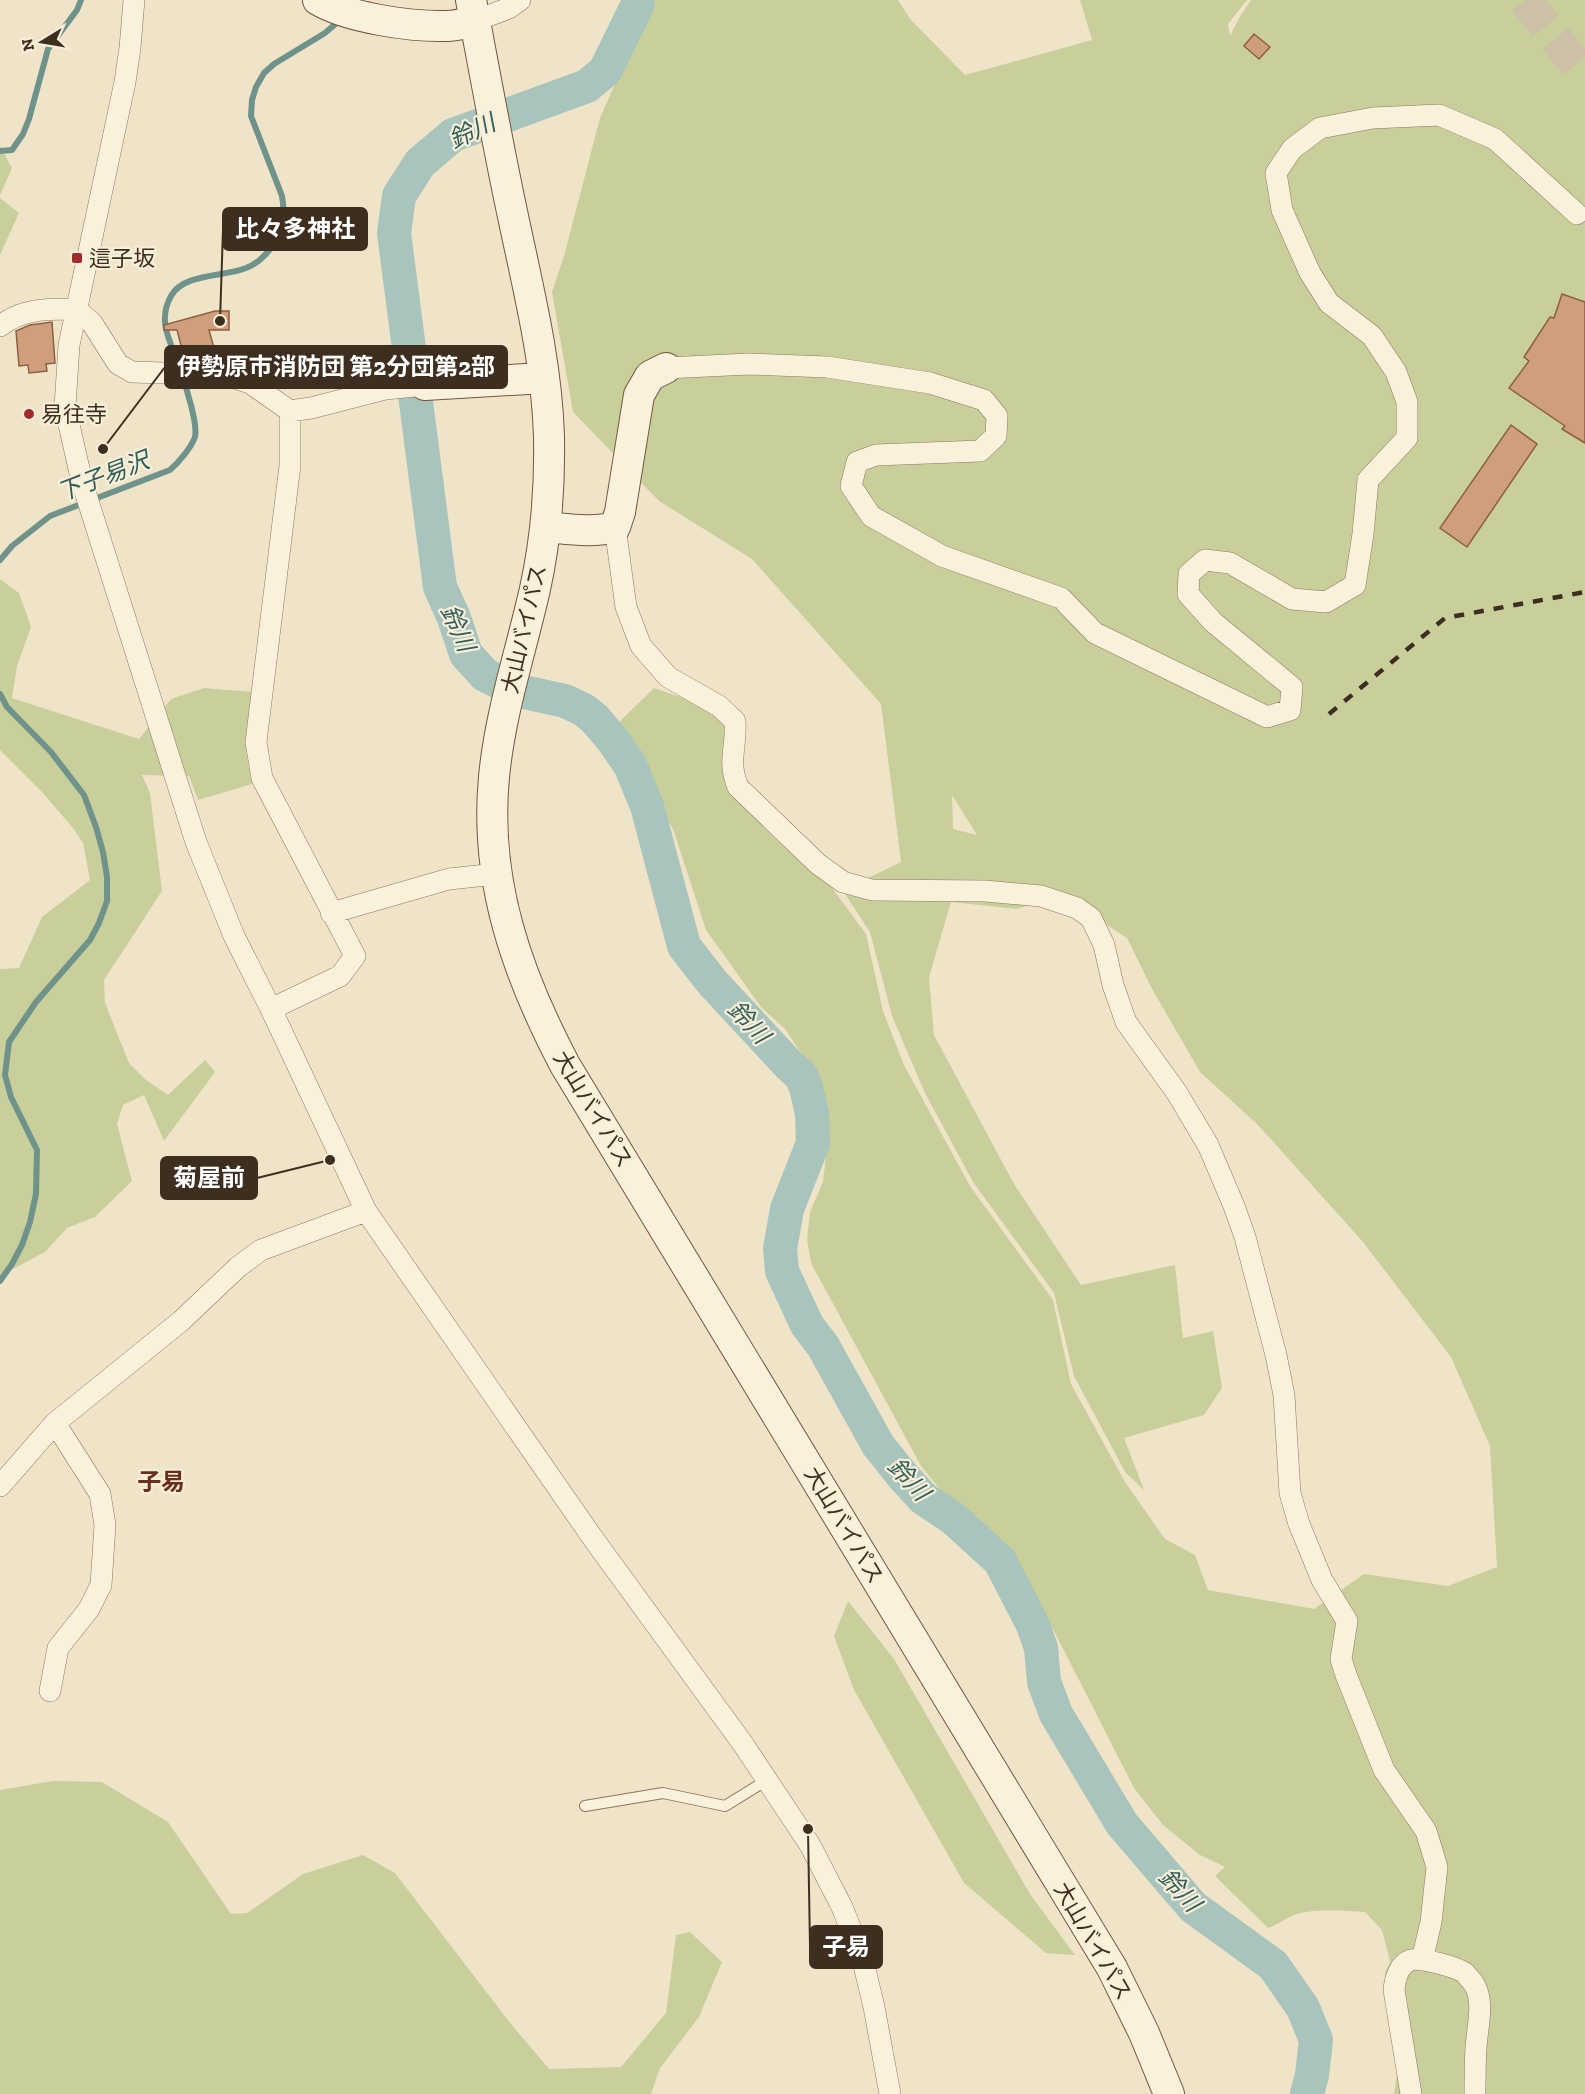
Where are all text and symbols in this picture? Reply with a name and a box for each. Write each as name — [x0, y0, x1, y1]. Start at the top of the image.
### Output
north arrow — [12, 12, 72, 72]
text: N — [17, 37, 38, 53]
water label: 鈴川 — [444, 106, 503, 154]
callout: 比々多神社 — [223, 208, 367, 250]
text: 比々多神社 — [235, 214, 355, 243]
place label: 這子坂 — [89, 245, 155, 272]
marker: 這子坂 — [70, 251, 84, 265]
callout: 伊勢原市消防団 第2分団第2部 — [165, 346, 507, 388]
text: 伊勢原市消防団 第2分団第2部 — [177, 352, 495, 381]
place label: 易往寺 — [41, 401, 107, 428]
marker: 易往寺 — [22, 407, 36, 421]
water label: 下子易沢 — [53, 444, 156, 507]
street label: 大山バイパス — [496, 562, 552, 696]
water label: 鈴川 — [435, 600, 482, 659]
water label: 鈴川 — [722, 995, 778, 1052]
street label: 大山バイパス — [548, 1046, 638, 1172]
callout: 菊屋前 — [161, 1157, 257, 1199]
text: 菊屋前 — [173, 1163, 245, 1192]
water label: 鈴川 — [882, 1452, 938, 1509]
street label: 大山バイパス — [799, 1462, 889, 1588]
district label: 子易 — [137, 1467, 185, 1496]
water label: 鈴川 — [1153, 1863, 1209, 1920]
street label: 大山バイパス — [1048, 1877, 1138, 2005]
callout: 子易 — [810, 1926, 882, 1968]
text: 子易 — [822, 1932, 870, 1961]

